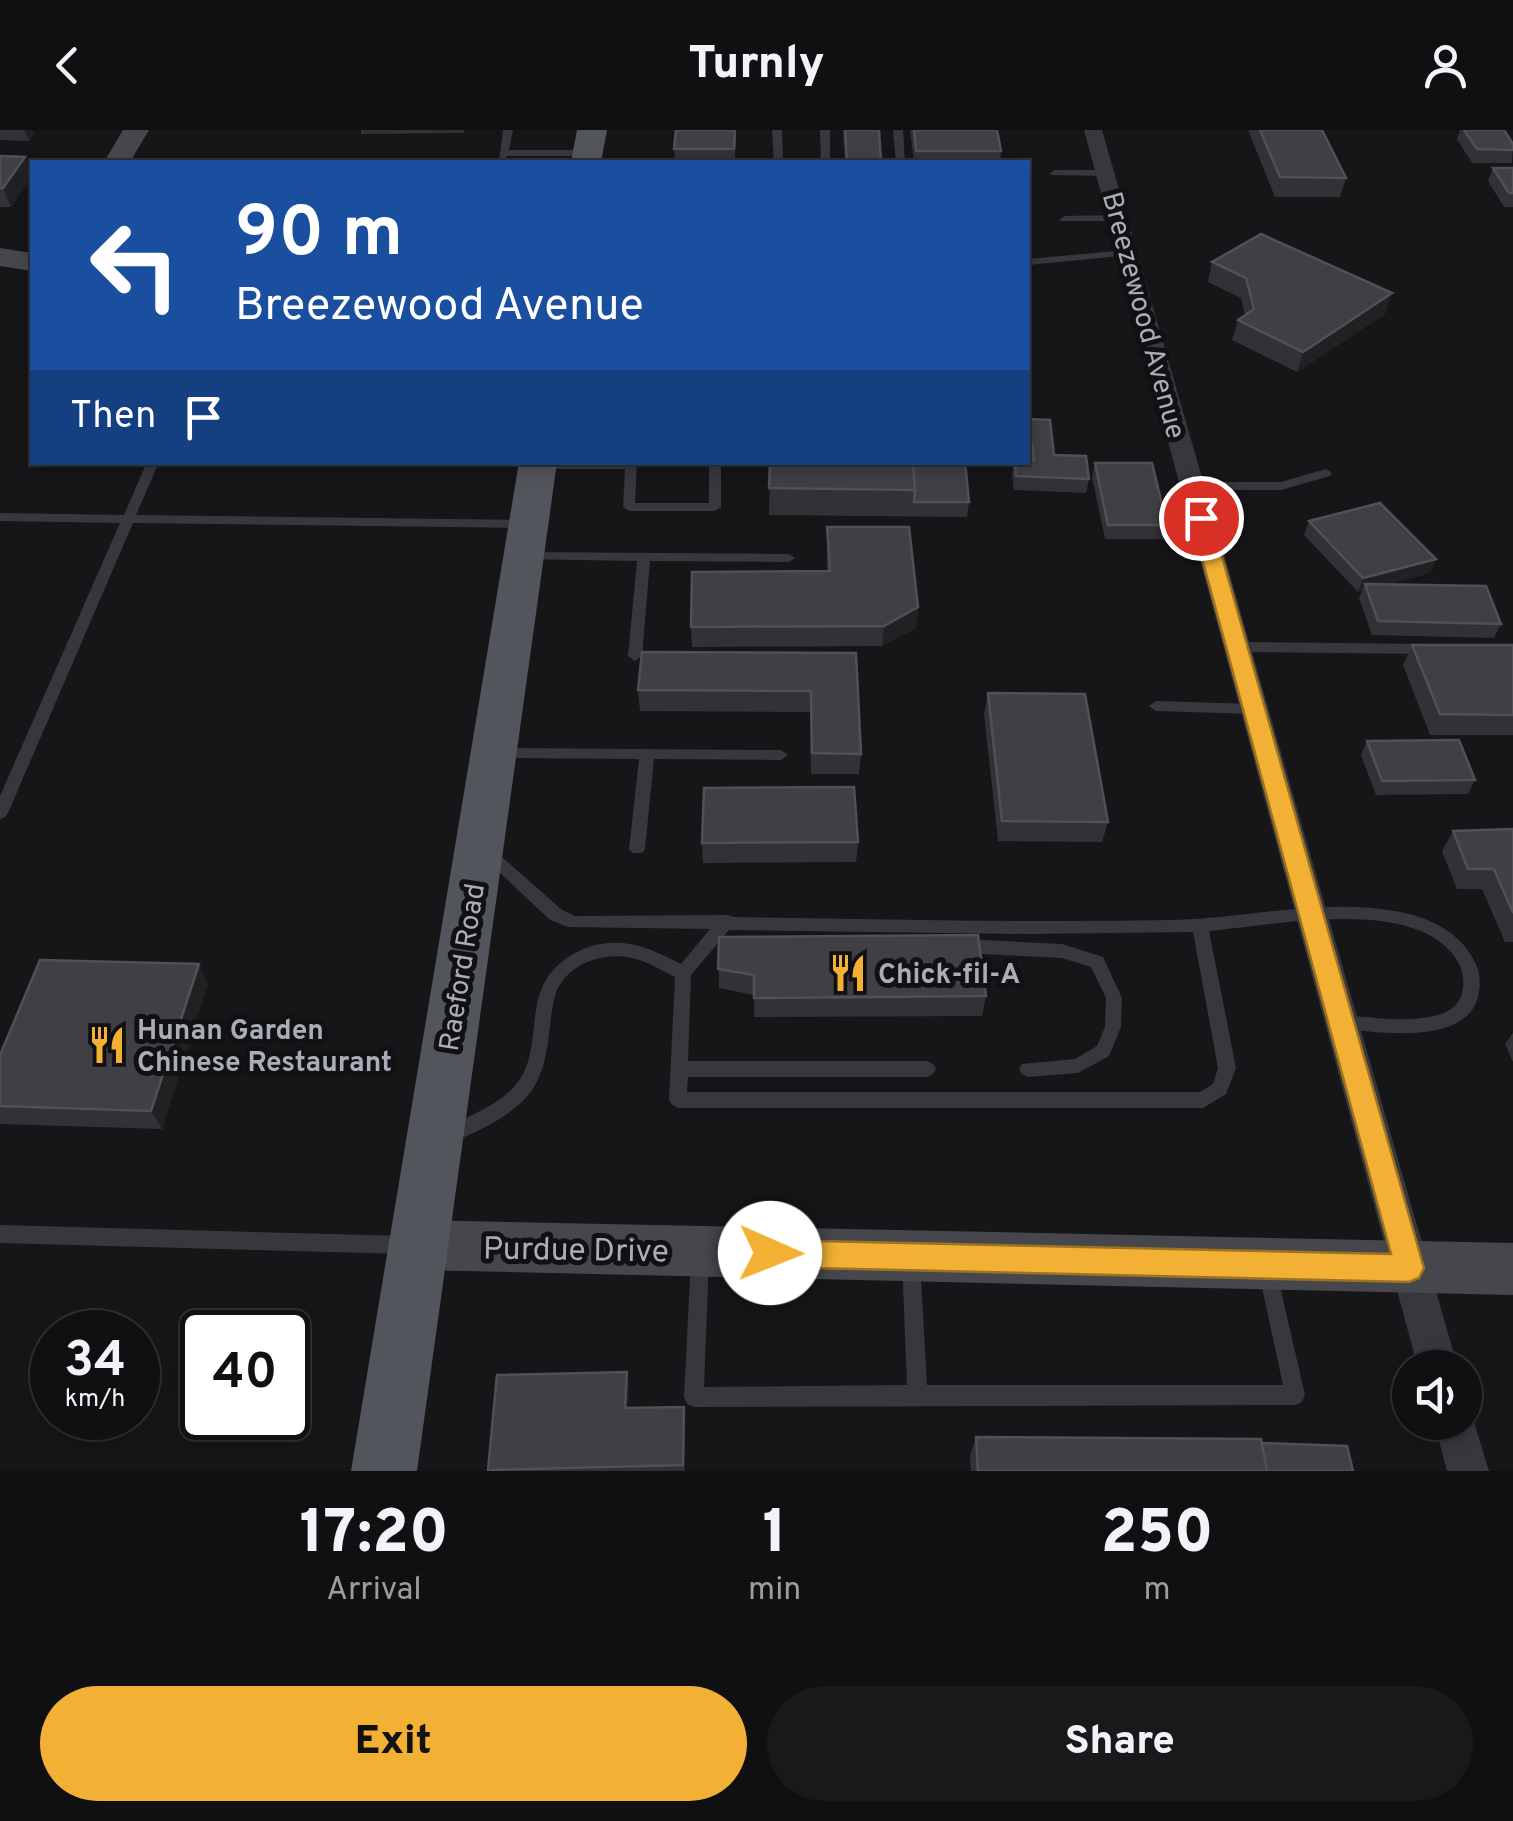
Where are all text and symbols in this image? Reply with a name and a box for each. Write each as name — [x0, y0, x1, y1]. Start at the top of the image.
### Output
text: Turnly — [688, 37, 825, 94]
icon: back — [40, 38, 95, 93]
icon: person — [1418, 38, 1473, 93]
street label: Breezewood Avenue — [1092, 188, 1192, 443]
text: 90 m — [235, 192, 403, 281]
icon: left — [70, 200, 200, 330]
text: Breezewood Avenue — [235, 279, 644, 336]
icon: arrive — [176, 390, 231, 445]
text: Then — [70, 393, 156, 442]
pin — [1159, 476, 1244, 561]
icon: arrive — [1174, 491, 1229, 546]
street label: Raeford Road — [433, 881, 495, 1054]
restaurant icon: Chick-fil-A — [827, 952, 869, 994]
place label: Chick-fil-A — [878, 958, 1020, 994]
place label: Hunan Garden Chinese Restaurant — [137, 1014, 392, 1082]
restaurant icon: Hunan Garden Chinese Restaurant — [86, 1024, 128, 1066]
position arrow — [718, 1201, 822, 1305]
street label: Purdue Drive — [483, 1230, 669, 1274]
speed limit sign: 40 — [180, 1310, 310, 1440]
text: 34 — [64, 1331, 126, 1394]
map controls — [1392, 1350, 1482, 1440]
button: sound — [1392, 1350, 1482, 1440]
text: km/h — [65, 1384, 125, 1416]
text: 17:20 — [299, 1498, 449, 1574]
text: 1 — [762, 1498, 787, 1574]
text: 250 — [1101, 1498, 1214, 1574]
text: Arrival — [326, 1571, 422, 1611]
text: min — [748, 1571, 801, 1611]
text: m — [1144, 1571, 1171, 1611]
button: Exit — [40, 1686, 747, 1801]
button: Share — [767, 1686, 1473, 1801]

